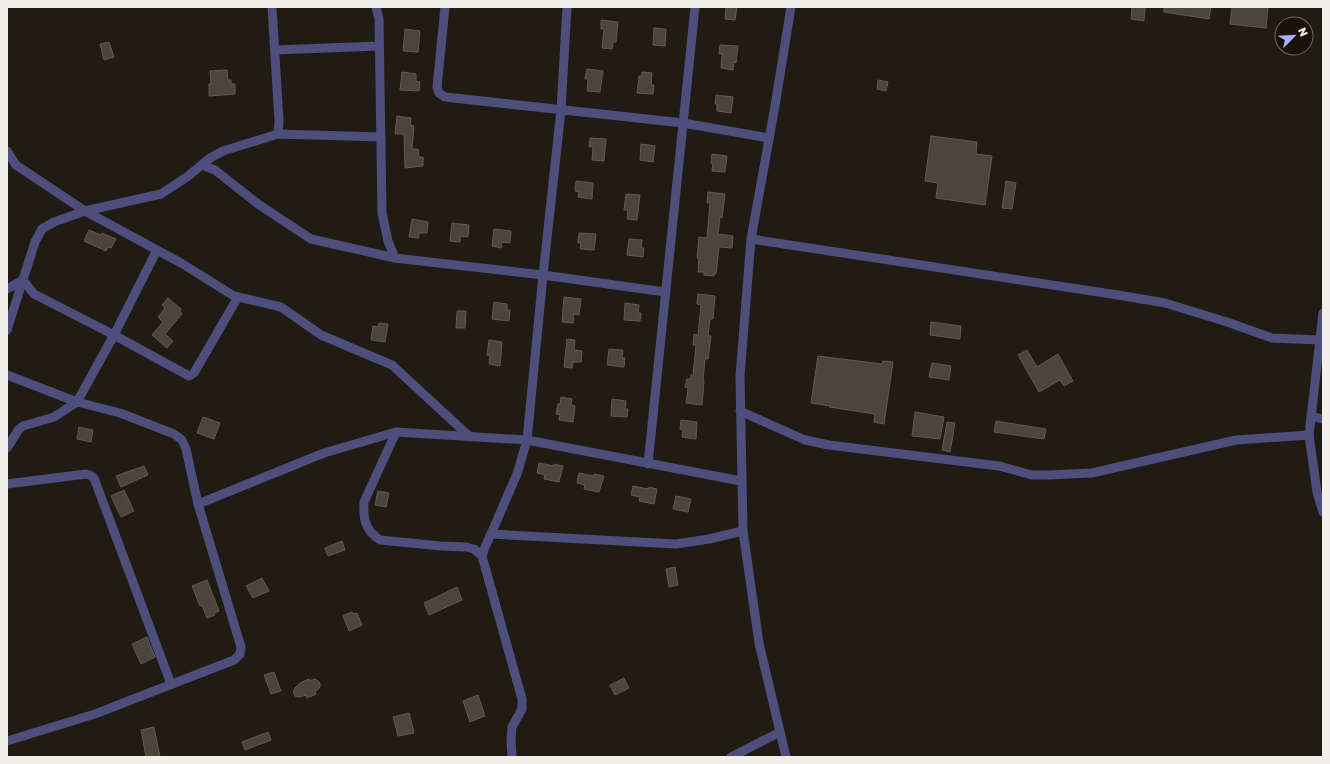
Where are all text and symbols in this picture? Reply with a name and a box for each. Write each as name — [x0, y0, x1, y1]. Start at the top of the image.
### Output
north arrow — [1274, 16, 1314, 56]
text: N — [1296, 25, 1311, 38]

